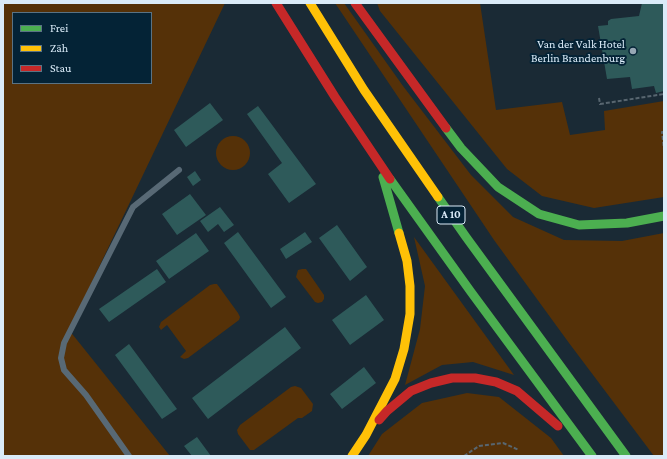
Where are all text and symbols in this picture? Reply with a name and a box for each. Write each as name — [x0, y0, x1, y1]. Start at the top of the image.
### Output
legend — [12, 12, 152, 84]
text: Frei — [50, 21, 68, 35]
place label: Van der Valk Hotel Berlin Brandenburg — [531, 37, 625, 65]
text: Zäh — [50, 41, 68, 55]
marker: Van der Valk Hotel Berlin Brandenburg — [628, 46, 638, 56]
text: Stau — [50, 61, 71, 75]
road number: A 10 — [437, 206, 465, 224]

